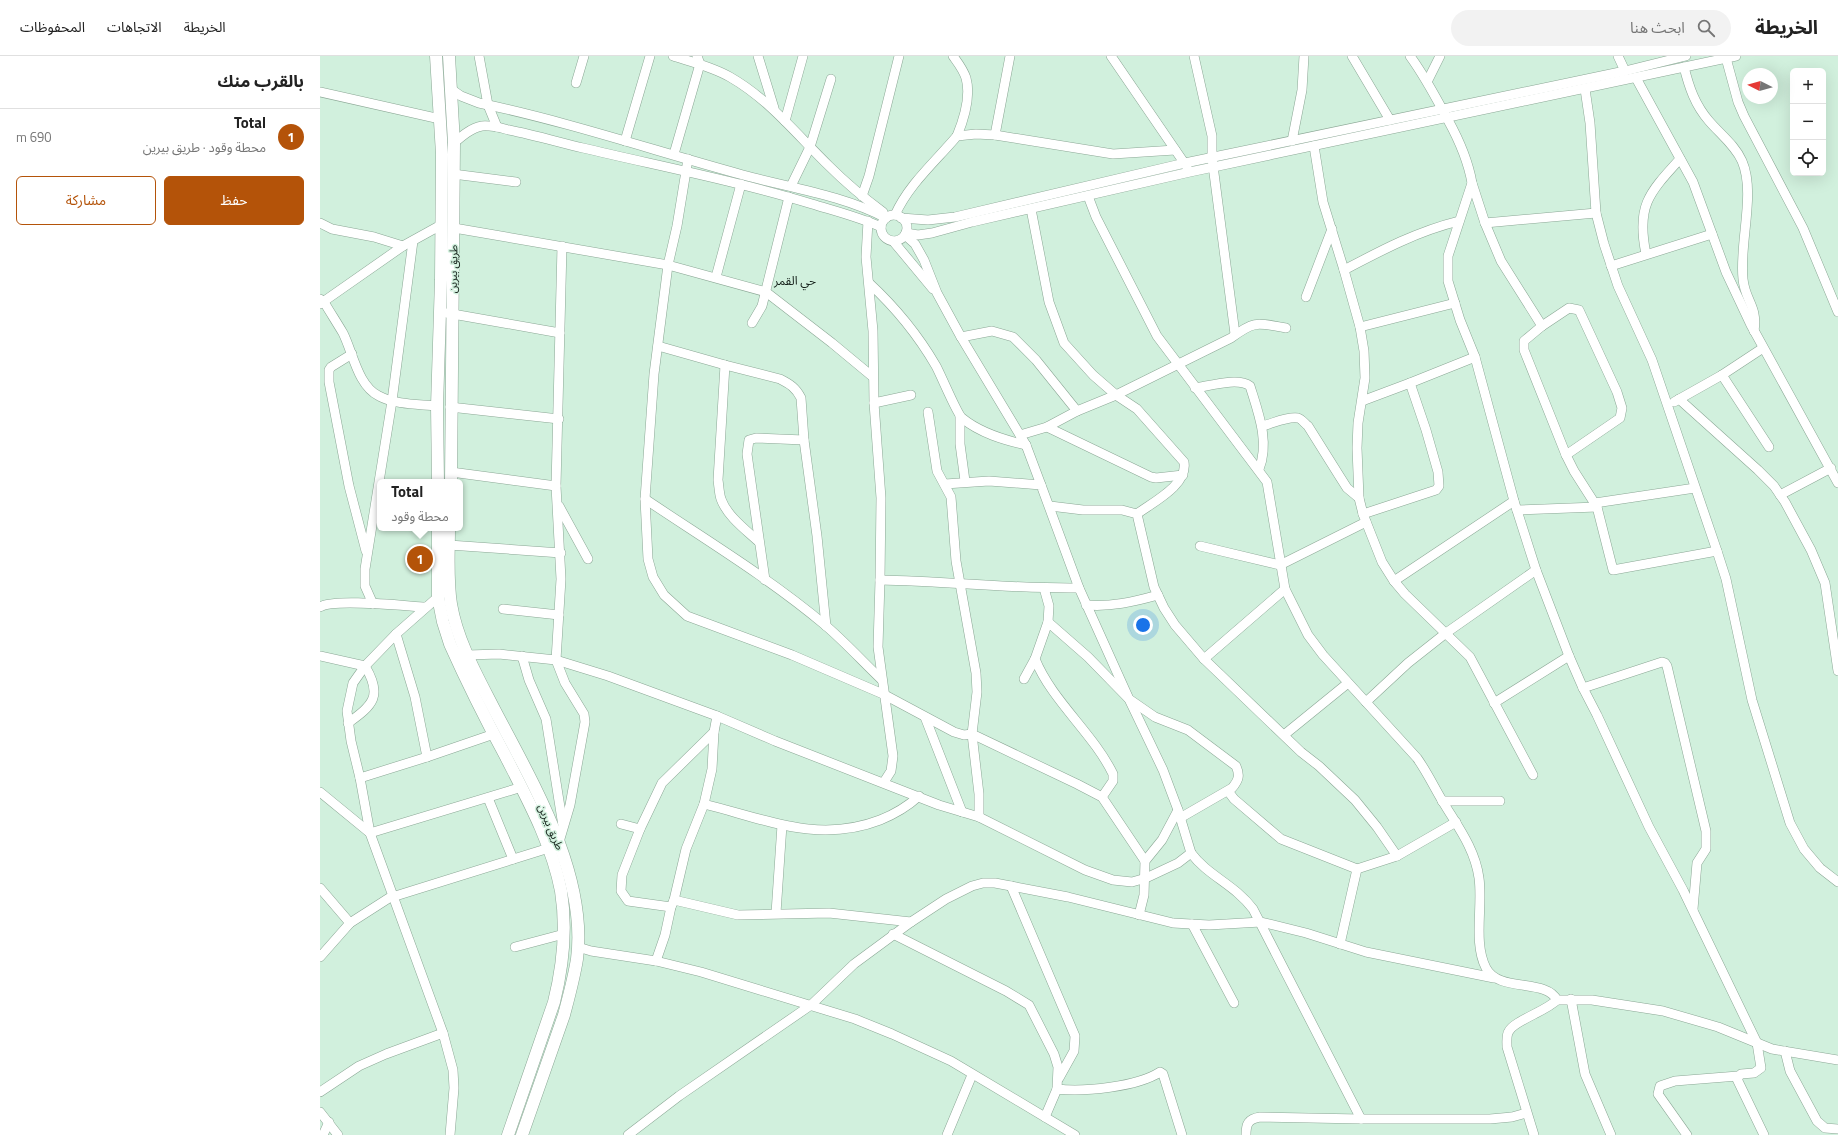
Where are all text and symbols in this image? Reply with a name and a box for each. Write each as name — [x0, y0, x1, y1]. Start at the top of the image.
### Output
search box — [1451, 10, 1731, 46]
text: الخريطة — [1755, 12, 1818, 41]
text: المحفوظات — [20, 16, 85, 37]
text: الاتجاهات — [107, 16, 162, 37]
text: الخريطة — [184, 16, 226, 37]
text: ابحث هنا — [1630, 16, 1685, 39]
icon: search — [1695, 17, 1717, 39]
text: بالقرب منك — [217, 68, 304, 94]
north arrow — [1742, 68, 1778, 104]
map controls — [1790, 68, 1826, 176]
button: + — [1790, 68, 1826, 104]
button: − — [1790, 104, 1826, 140]
text: Total — [234, 111, 266, 134]
text: 690 m — [16, 127, 52, 147]
text: 1 — [287, 127, 295, 147]
text: محطة وقود · طريق بيرين — [143, 137, 266, 157]
button: locate — [1790, 140, 1826, 176]
button: مشاركة — [16, 176, 156, 225]
button: حفظ — [164, 176, 304, 225]
street label: طريق بيرين — [445, 245, 461, 293]
district label: حي القمر — [773, 271, 816, 291]
popup — [377, 479, 463, 531]
text: Total — [391, 480, 423, 503]
text: محطة وقود — [391, 506, 449, 526]
pin: 1 — [407, 544, 433, 574]
your location — [1133, 615, 1153, 635]
street label: طريق بيرين — [534, 802, 568, 852]

